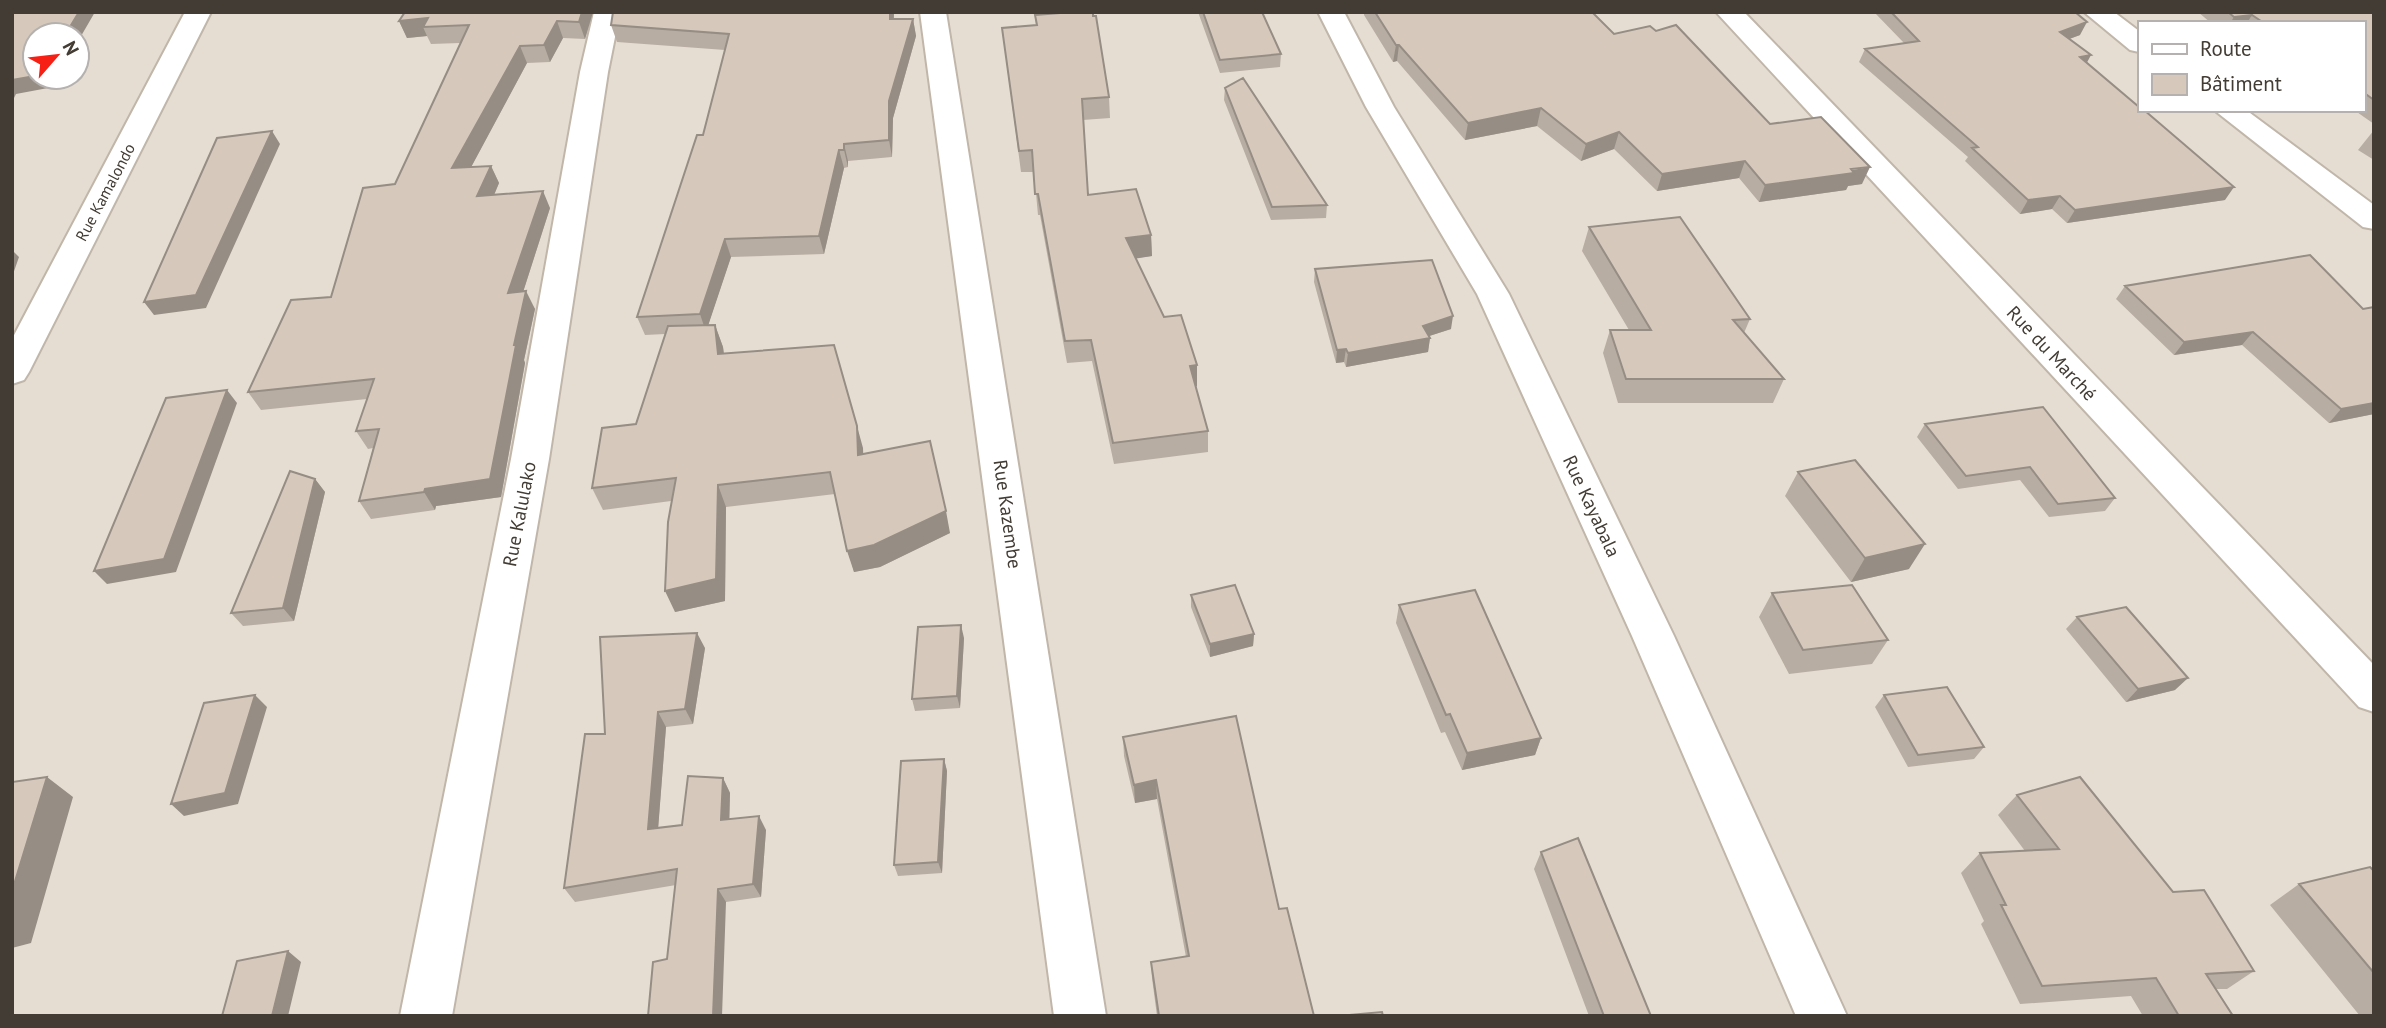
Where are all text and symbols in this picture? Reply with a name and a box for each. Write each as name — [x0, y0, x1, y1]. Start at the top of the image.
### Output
north arrow — [21, 21, 91, 91]
legend — [2138, 21, 2365, 112]
text: Route — [2200, 35, 2252, 62]
text: N — [57, 37, 85, 59]
text: Bâtiment — [2200, 70, 2282, 97]
street label: Rue Kamalondo — [71, 140, 139, 244]
street label: Rue du Marché — [2002, 301, 2102, 405]
street label: Rue Kayabala — [1558, 451, 1626, 561]
street label: Rue Kazembe — [988, 458, 1028, 570]
street label: Rue Kalulako — [497, 459, 541, 569]

